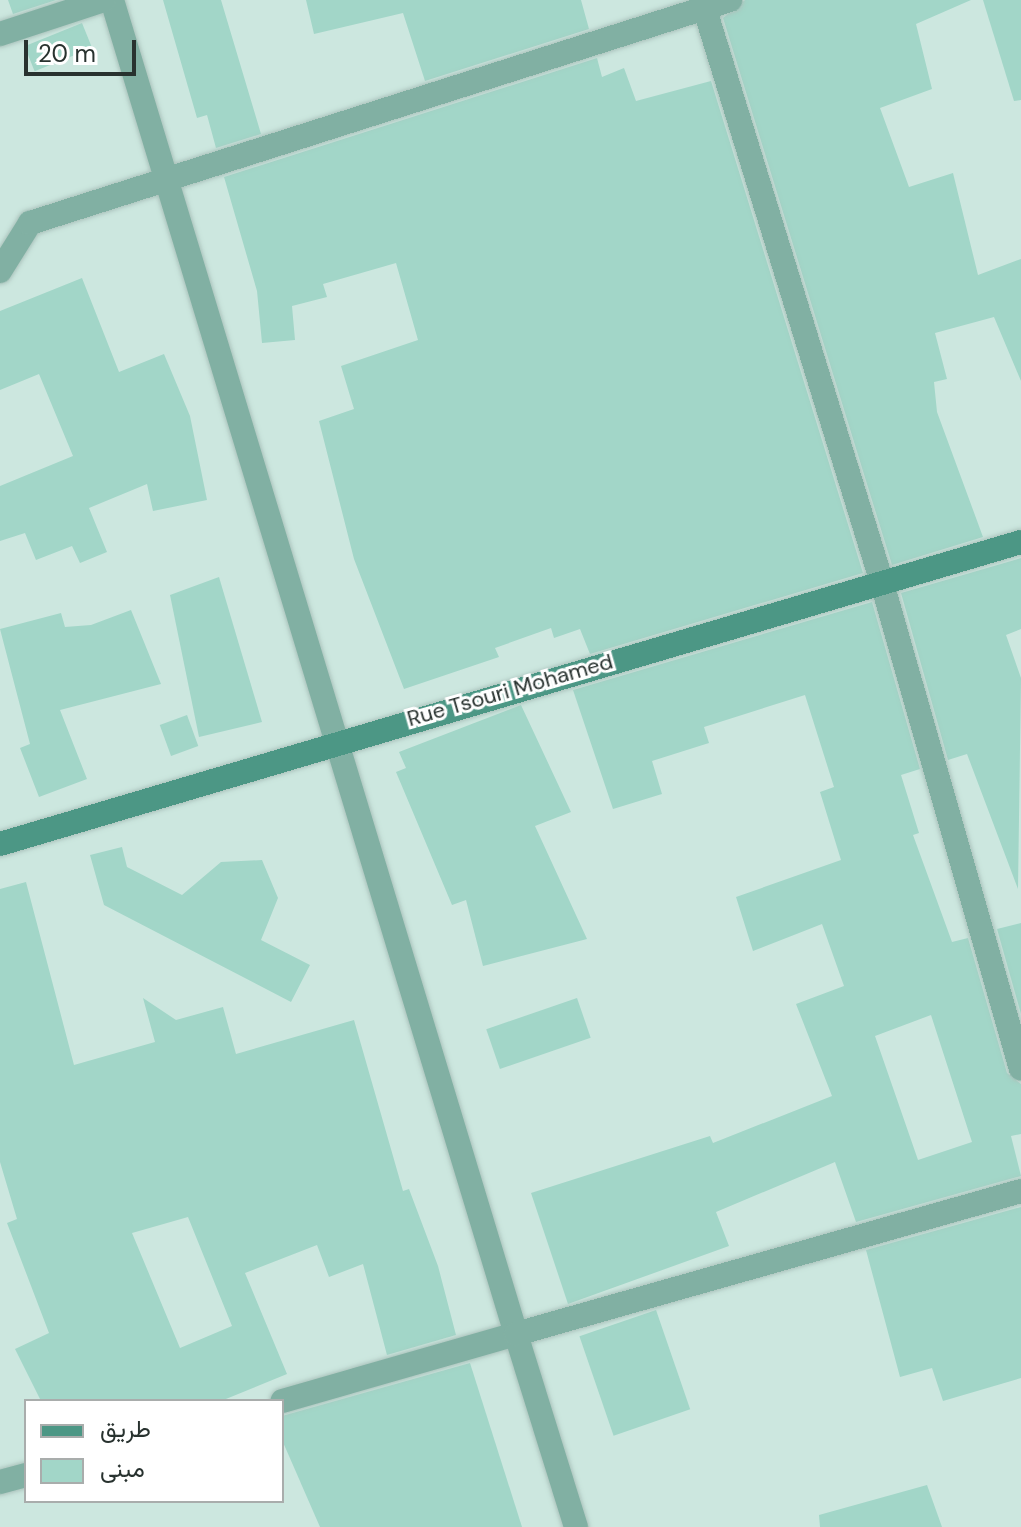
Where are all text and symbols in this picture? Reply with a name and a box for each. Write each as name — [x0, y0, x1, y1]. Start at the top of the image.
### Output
scale bar — [28, 24, 140, 74]
text: 20 m — [38, 38, 96, 69]
street label: Rue Tsouri Mohamed — [404, 648, 616, 732]
legend — [24, 1399, 284, 1503]
text: طريق — [100, 1413, 151, 1444]
text: مبنى — [100, 1453, 145, 1484]

